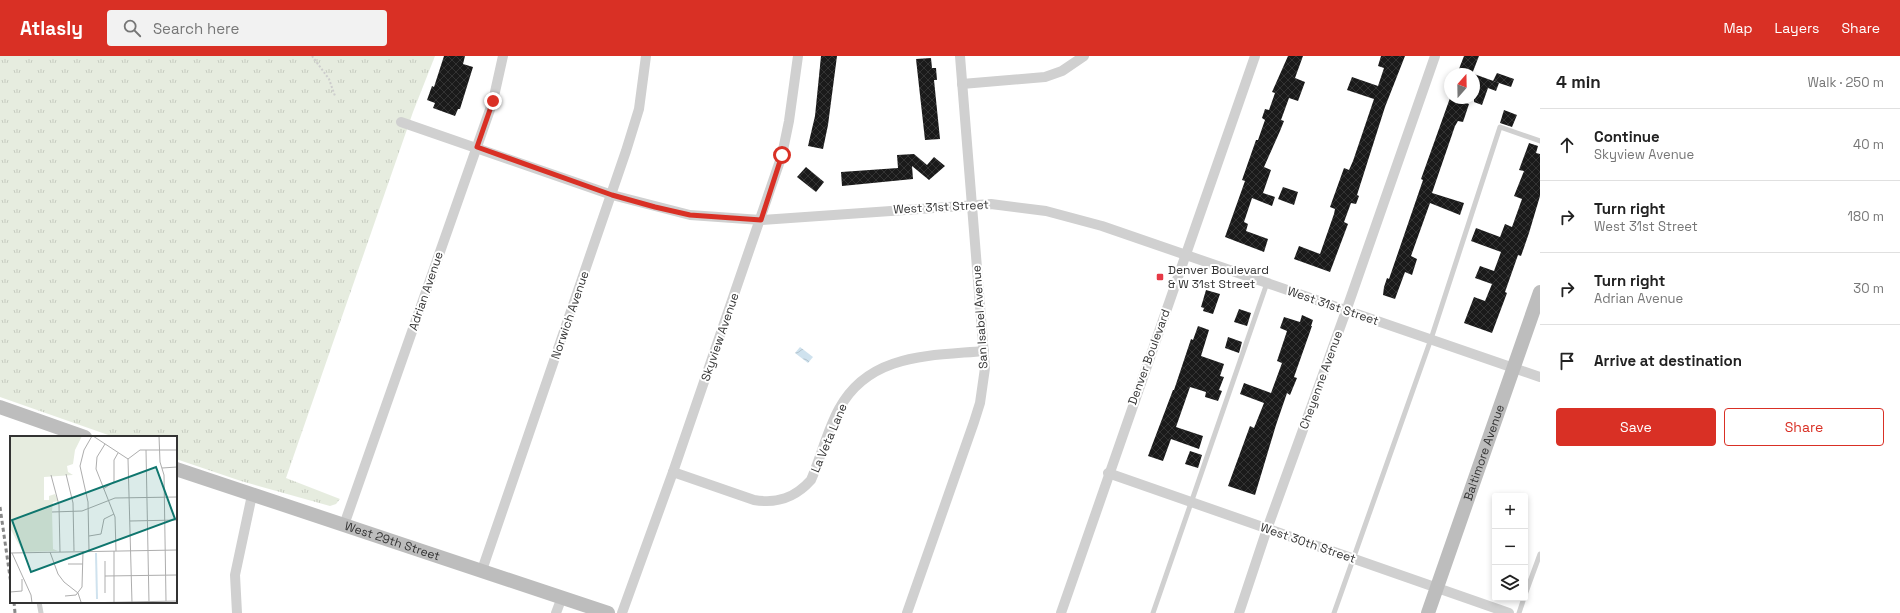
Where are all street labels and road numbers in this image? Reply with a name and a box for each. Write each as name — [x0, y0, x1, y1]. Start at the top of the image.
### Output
street label: West 31st Street — [893, 197, 989, 217]
street label: Adrian Avenue — [405, 249, 447, 333]
street label: San Isabel Avenue — [968, 265, 992, 369]
street label: Norwich Avenue — [547, 269, 593, 361]
street label: West 31st Street — [1285, 283, 1381, 329]
street label: Skyview Avenue — [697, 291, 743, 383]
street label: Denver Boulevard — [1124, 307, 1174, 407]
street label: Cheyenne Avenue — [1296, 329, 1346, 431]
street label: La Veta Lane — [807, 401, 851, 475]
street label: Baltimore Avenue — [1460, 402, 1508, 503]
street label: West 29th Street — [343, 518, 442, 564]
street label: West 30th Street — [1258, 519, 1358, 567]

